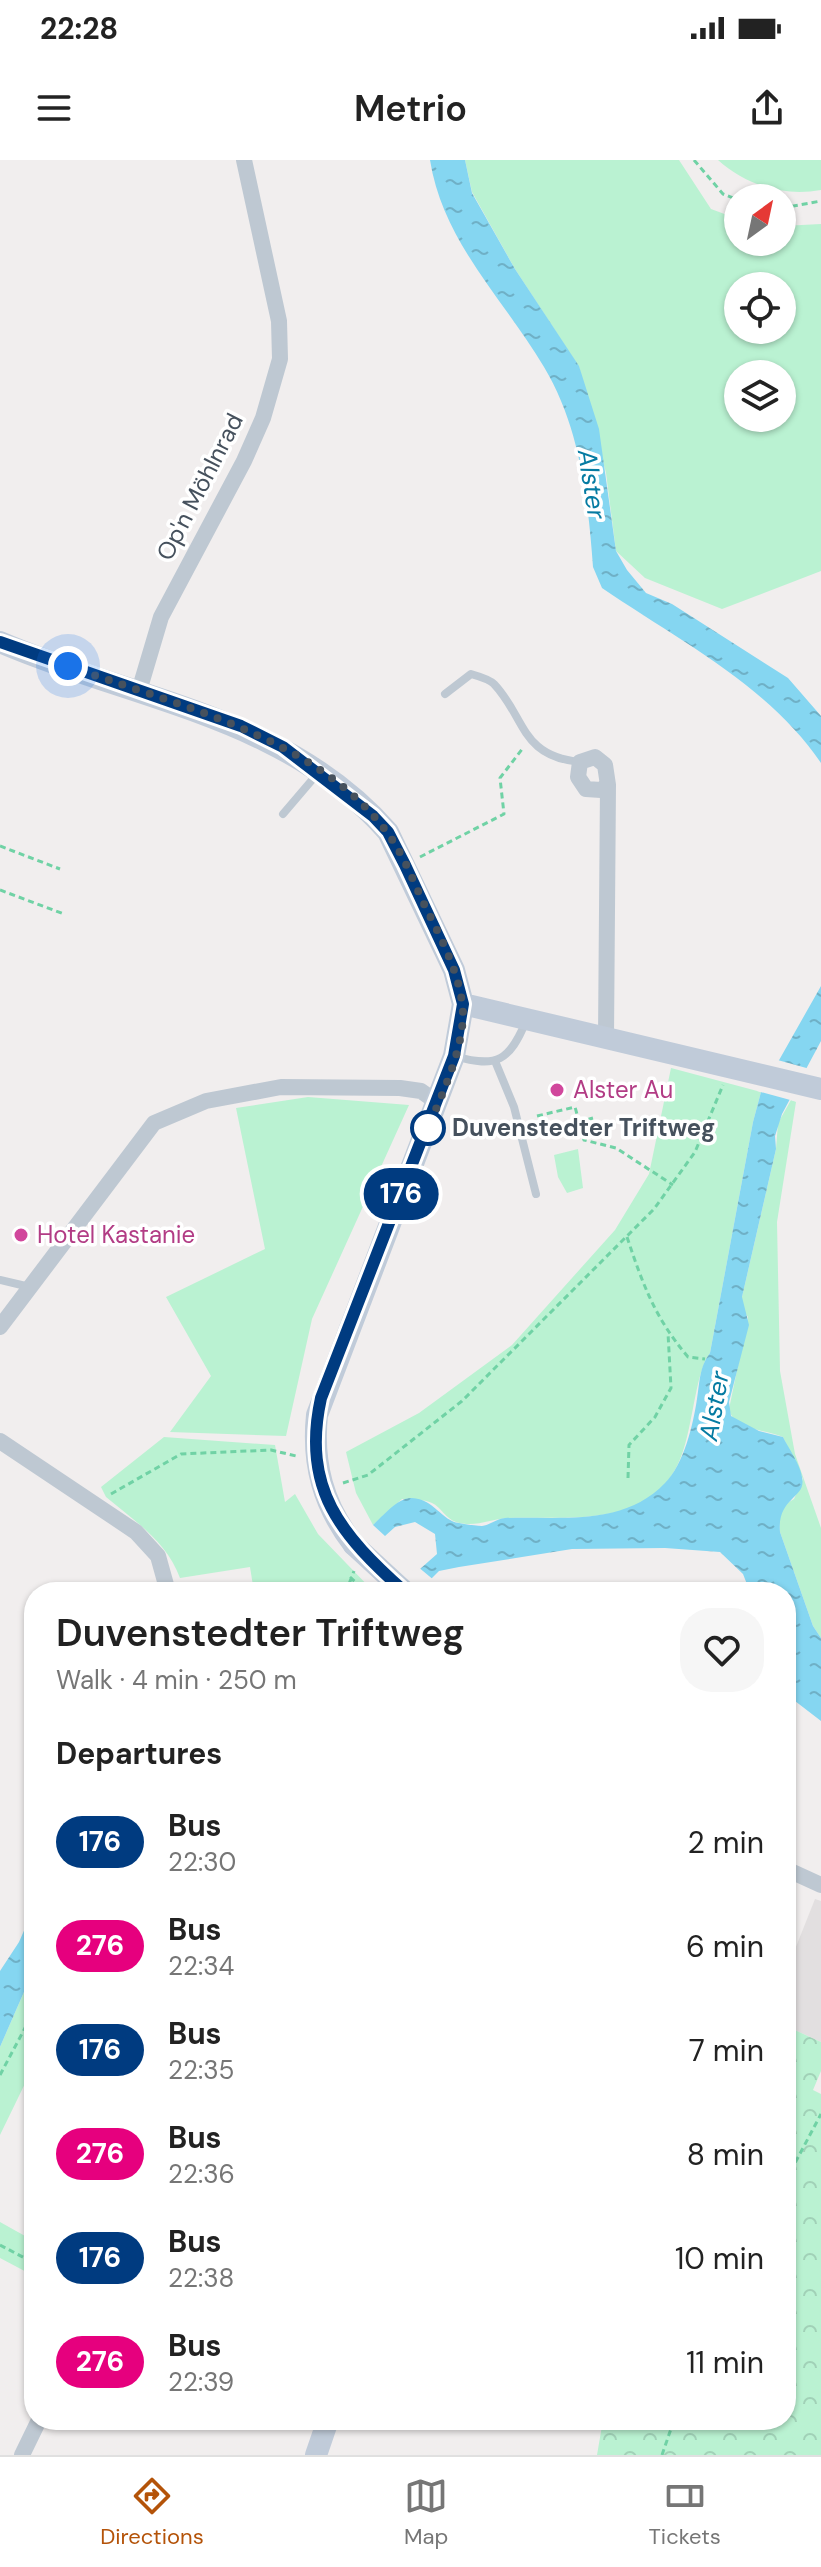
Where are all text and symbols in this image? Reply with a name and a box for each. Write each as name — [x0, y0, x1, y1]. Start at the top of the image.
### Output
text: 22:28 — [40, 9, 118, 48]
text: Metrio — [354, 85, 467, 132]
icon: menu — [32, 86, 76, 130]
icon: share — [745, 86, 789, 130]
north arrow — [724, 184, 796, 256]
map controls — [724, 184, 796, 432]
button: locate — [724, 272, 796, 344]
button: layers — [724, 360, 796, 432]
street label: Op'n Möhlnrad — [149, 408, 250, 565]
water label: Alster — [570, 446, 614, 523]
your location — [48, 646, 88, 686]
place label: Alster Au — [573, 1074, 673, 1105]
marker: Alster Au — [548, 1081, 566, 1099]
marker: Duvenstedter Triftweg — [411, 1111, 445, 1145]
place label: Duvenstedter Triftweg — [452, 1112, 715, 1143]
line badge: 176 — [355, 1168, 447, 1220]
text: 176 — [380, 1175, 422, 1212]
place label: Hotel Kastanie — [37, 1219, 195, 1250]
marker: Hotel Kastanie — [12, 1226, 30, 1244]
water label: Alster — [691, 1367, 737, 1444]
text: Duvenstedter Triftweg — [56, 1608, 465, 1658]
button: heart — [680, 1608, 764, 1692]
text: Walk · 4 min · 250 m — [56, 1663, 297, 1697]
text: Departures — [56, 1734, 222, 1773]
text: Bus — [168, 1806, 222, 1845]
text: 176 — [79, 1823, 121, 1860]
text: 2 min — [688, 1823, 764, 1862]
text: 22:30 — [168, 1845, 236, 1879]
text: Bus — [168, 1910, 222, 1949]
text: 276 — [76, 1927, 124, 1964]
text: 6 min — [686, 1927, 764, 1966]
text: 22:34 — [168, 1949, 234, 1983]
text: Bus — [168, 2014, 222, 2053]
text: 176 — [79, 2031, 121, 2068]
text: 7 min — [689, 2031, 764, 2070]
text: 22:35 — [168, 2053, 234, 2087]
text: Bus — [168, 2118, 222, 2157]
text: 276 — [76, 2135, 124, 2172]
text: 8 min — [687, 2135, 764, 2174]
text: 22:36 — [168, 2157, 235, 2191]
text: Bus — [168, 2222, 222, 2261]
text: 176 — [79, 2239, 121, 2276]
text: 10 min — [675, 2239, 764, 2278]
text: 22:38 — [168, 2261, 234, 2295]
text: Bus — [168, 2326, 222, 2365]
text: 276 — [76, 2343, 124, 2380]
text: 11 min — [686, 2343, 764, 2382]
text: 22:39 — [168, 2365, 234, 2399]
tab: Directions — [100, 2474, 204, 2551]
tab: Map — [404, 2474, 448, 2551]
tab: Tickets — [649, 2474, 721, 2551]

